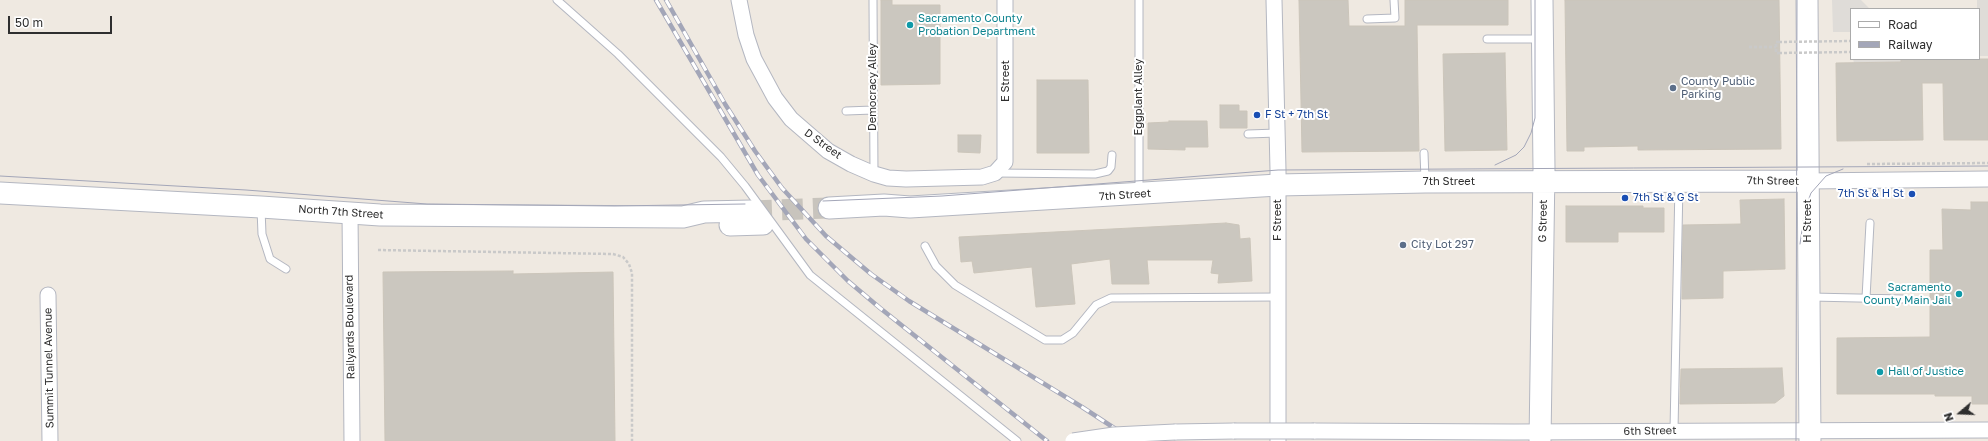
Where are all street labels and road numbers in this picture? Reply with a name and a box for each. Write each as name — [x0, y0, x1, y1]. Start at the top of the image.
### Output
street label: Democracy Alley — [866, 43, 880, 131]
street label: Eggplant Alley — [1132, 59, 1146, 135]
street label: E Street — [999, 60, 1013, 102]
street label: D Street — [802, 126, 844, 162]
street label: 7th Street — [1747, 174, 1799, 188]
street label: 7th Street — [1423, 175, 1475, 189]
street label: 7th Street — [1098, 187, 1152, 203]
street label: F Street — [1271, 199, 1285, 241]
street label: G Street — [1536, 199, 1550, 243]
street label: H Street — [1801, 199, 1815, 243]
street label: North 7th Street — [298, 202, 384, 222]
street label: Railyards Boulevard — [342, 275, 358, 379]
street label: Summit Tunnel Avenue — [41, 308, 57, 428]
street label: 6th Street — [1623, 424, 1677, 438]

